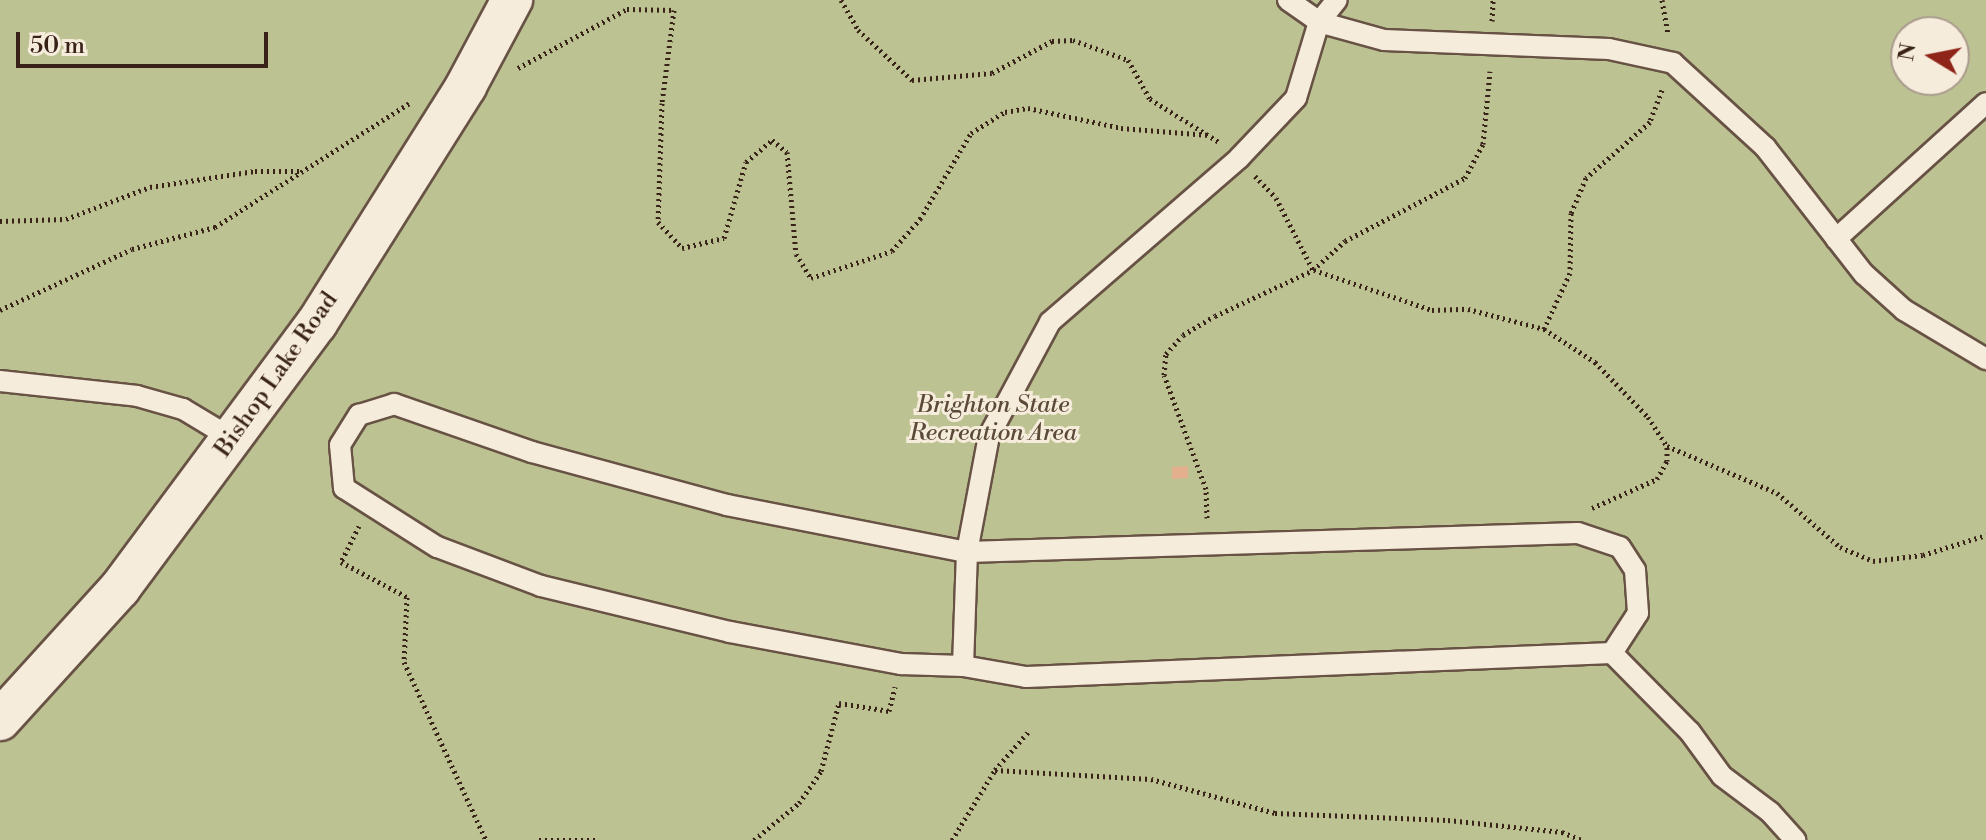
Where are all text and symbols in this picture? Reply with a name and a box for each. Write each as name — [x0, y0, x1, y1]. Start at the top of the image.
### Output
scale bar — [20, 16, 272, 66]
north arrow — [1890, 16, 1970, 96]
text: 50 m — [30, 31, 85, 61]
text: N — [1893, 41, 1923, 63]
street label: Bishop Lake Road — [209, 287, 345, 463]
park label: Brighton State Recreation Area — [909, 392, 1077, 448]

